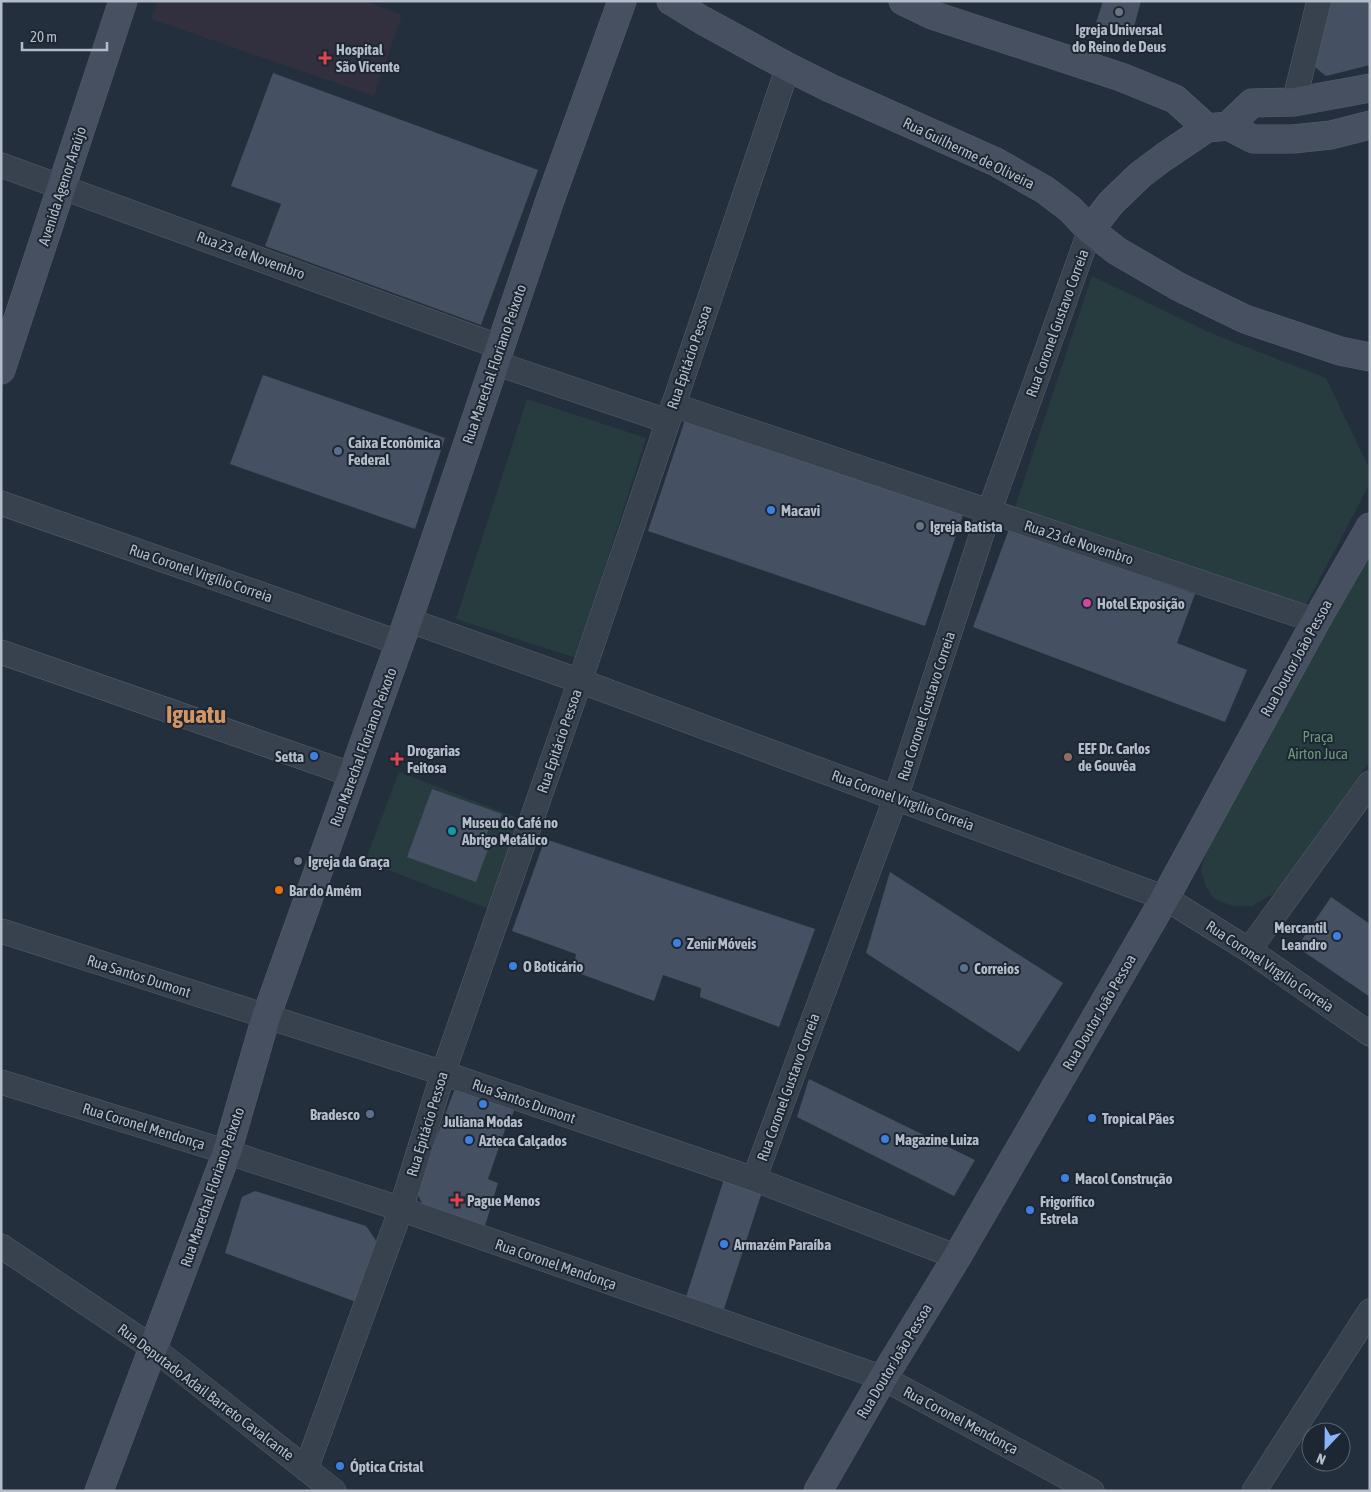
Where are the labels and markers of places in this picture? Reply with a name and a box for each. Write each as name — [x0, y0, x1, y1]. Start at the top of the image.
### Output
marker: Igreja Universal do Reino de Deus — [1113, 6, 1125, 18]
place label: Igreja Universal do Reino de Deus — [1072, 21, 1167, 55]
place label: Hospital São Vicente — [336, 41, 400, 75]
marker: Hospital São Vicente — [318, 51, 332, 65]
place label: Caixa Econômica Federal — [348, 434, 440, 468]
marker: Caixa Econômica Federal — [332, 445, 344, 457]
place label: Macavi — [781, 502, 820, 519]
marker: Macavi — [765, 504, 777, 516]
place label: Igreja Batista — [930, 518, 1002, 535]
marker: Igreja Batista — [914, 520, 926, 532]
place label: Hotel Exposição — [1097, 595, 1185, 612]
marker: Hotel Exposição — [1081, 597, 1093, 609]
place label: EEF Dr. Carlos de Gouvêa — [1078, 740, 1151, 774]
place label: Drogarias Feitosa — [407, 742, 461, 776]
place label: Setta — [275, 748, 304, 765]
marker: Setta — [308, 750, 320, 762]
marker: EEF Dr. Carlos de Gouvêa — [1062, 751, 1074, 763]
marker: Drogarias Feitosa — [391, 753, 403, 765]
place label: Museu do Café no Abrigo Metálico — [461, 814, 558, 848]
marker: Museu do Café no Abrigo Metálico — [446, 825, 458, 837]
place label: Igreja da Graça — [308, 853, 390, 870]
marker: Igreja da Graça — [292, 855, 304, 867]
place label: Bar do Amém — [289, 882, 362, 899]
marker: Bar do Amém — [273, 884, 285, 896]
place label: Mercantil Leandro — [1274, 919, 1328, 953]
marker: Mercantil Leandro — [1331, 930, 1343, 942]
place label: Zenir Móveis — [687, 935, 757, 952]
marker: Zenir Móveis — [671, 937, 683, 949]
place label: O Boticário — [523, 958, 583, 975]
marker: O Boticário — [507, 960, 519, 972]
place label: Correios — [974, 960, 1020, 977]
marker: Correios — [958, 962, 970, 974]
marker: Juliana Modas — [477, 1098, 489, 1110]
place label: Bradesco — [310, 1106, 360, 1123]
marker: Bradesco — [364, 1108, 376, 1120]
place label: Tropical Pães — [1102, 1110, 1175, 1127]
marker: Tropical Pães — [1086, 1112, 1098, 1124]
place label: Juliana Modas — [442, 1113, 523, 1130]
place label: Magazine Luiza — [895, 1131, 979, 1148]
place label: Azteca Calçados — [478, 1132, 567, 1149]
marker: Magazine Luiza — [879, 1133, 891, 1145]
marker: Azteca Calçados — [463, 1134, 475, 1146]
place label: Macol Construção — [1075, 1170, 1173, 1187]
marker: Macol Construção — [1059, 1172, 1071, 1184]
place label: Pague Menos — [467, 1192, 541, 1209]
place label: Frigorífico Estrela — [1040, 1193, 1095, 1227]
marker: Pague Menos — [451, 1194, 463, 1206]
marker: Frigorífico Estrela — [1024, 1204, 1036, 1216]
place label: Armazém Paraíba — [733, 1236, 831, 1253]
marker: Armazém Paraíba — [718, 1238, 730, 1250]
place label: Óptica Cristal — [350, 1458, 424, 1475]
marker: Óptica Cristal — [334, 1460, 346, 1472]

